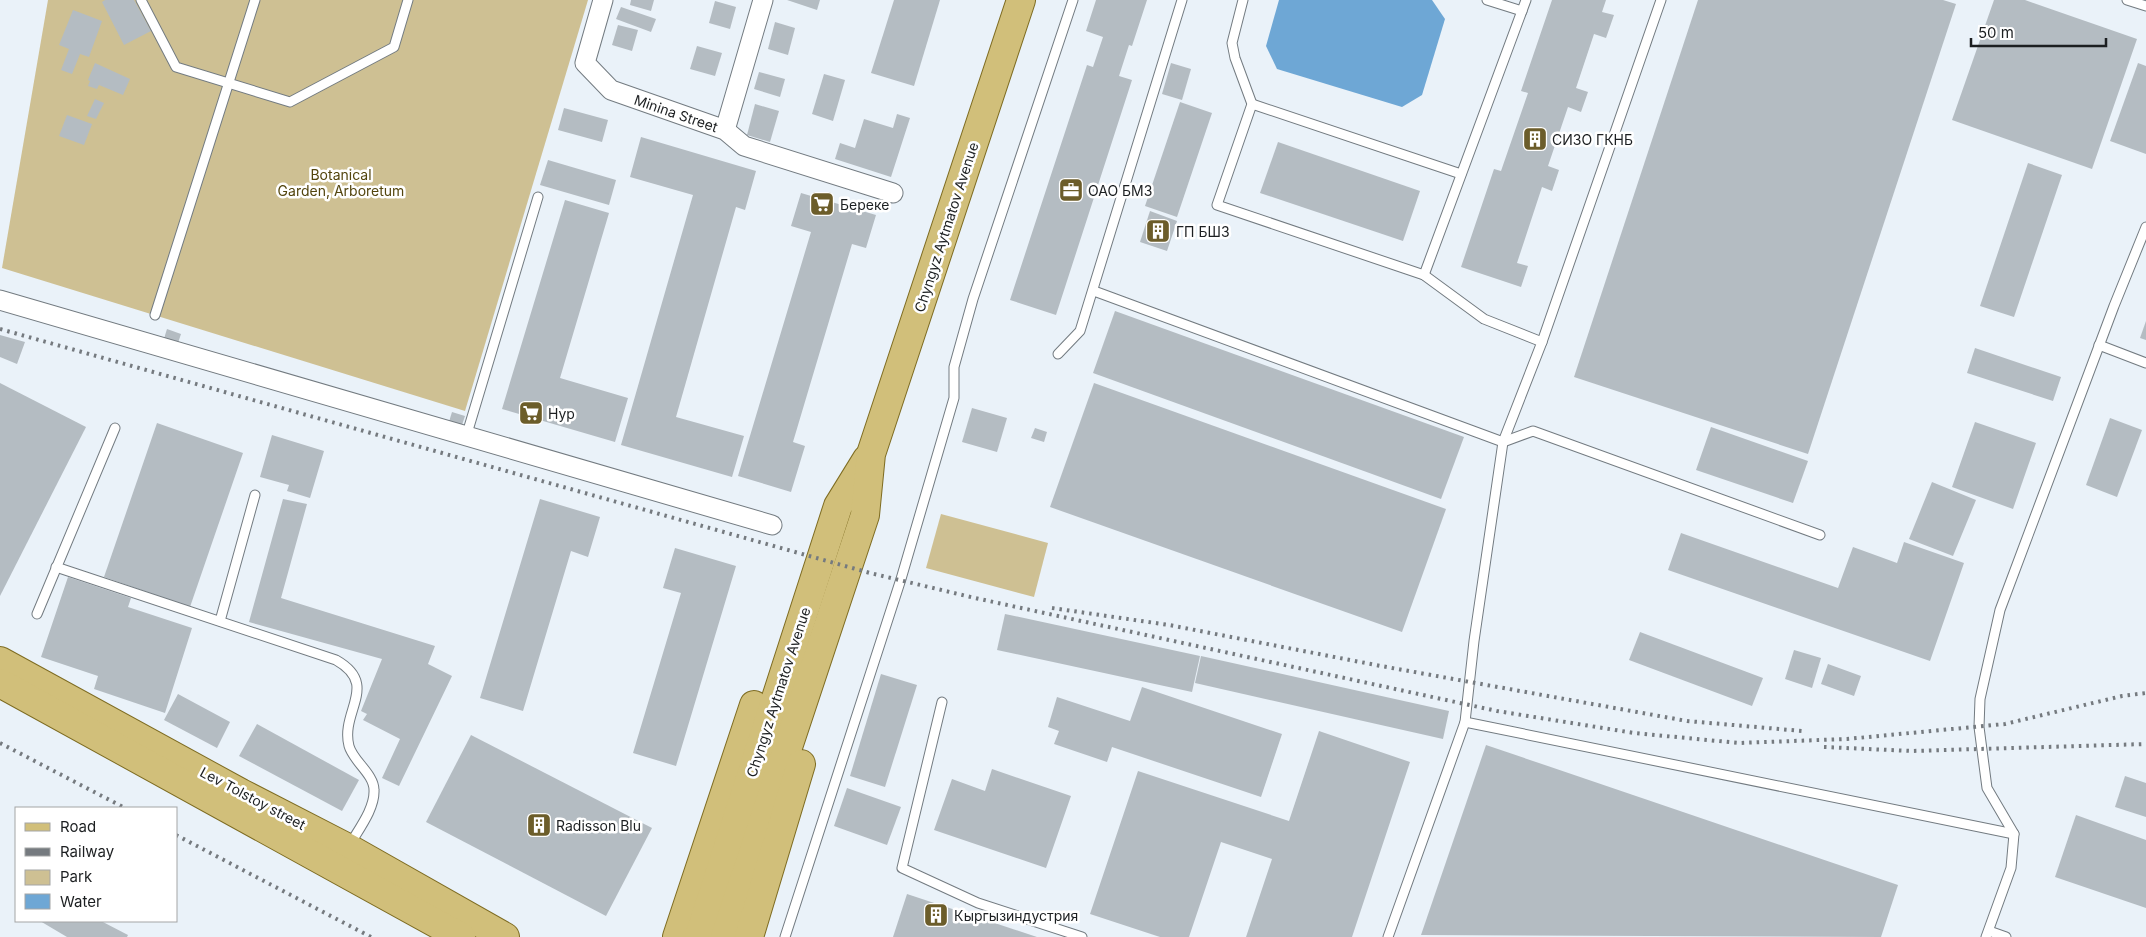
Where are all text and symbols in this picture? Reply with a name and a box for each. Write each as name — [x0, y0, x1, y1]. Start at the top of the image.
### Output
scale bar — [1971, 15, 2106, 47]
text: 50 m — [1978, 23, 2014, 42]
street label: Minina Street — [632, 91, 720, 135]
building icon: СИЗО ГКНБ — [1522, 126, 1548, 152]
place label: СИЗО ГКНБ — [1552, 131, 1633, 148]
street label: Chyngyz Aytmatov Avenue — [910, 140, 982, 314]
park label: Botanical Garden, Arboretum — [278, 166, 404, 199]
office icon: ОАО БМЗ — [1058, 177, 1084, 203]
place label: ОАО БМЗ — [1088, 182, 1152, 199]
supermarket icon: Береке — [809, 191, 835, 217]
place label: Береке — [840, 196, 889, 213]
building icon: ГП БШЗ — [1145, 218, 1171, 244]
place label: ГП БШЗ — [1176, 223, 1230, 240]
supermarket icon: Нур — [518, 400, 544, 426]
place label: Нур — [548, 405, 575, 422]
street label: Chyngyz Aytmatov Avenue — [742, 605, 814, 779]
street label: Lev Tolstoy street — [197, 763, 309, 833]
legend — [15, 807, 178, 922]
building icon: Radisson Blu — [526, 812, 552, 838]
text: Road — [60, 817, 96, 836]
place label: Radisson Blu — [556, 817, 641, 834]
text: Railway — [60, 842, 115, 861]
text: Park — [60, 867, 93, 886]
text: Water — [60, 892, 102, 911]
building icon: Кыргызиндустрия — [923, 902, 949, 928]
place label: Кыргызиндустрия — [954, 907, 1078, 924]

